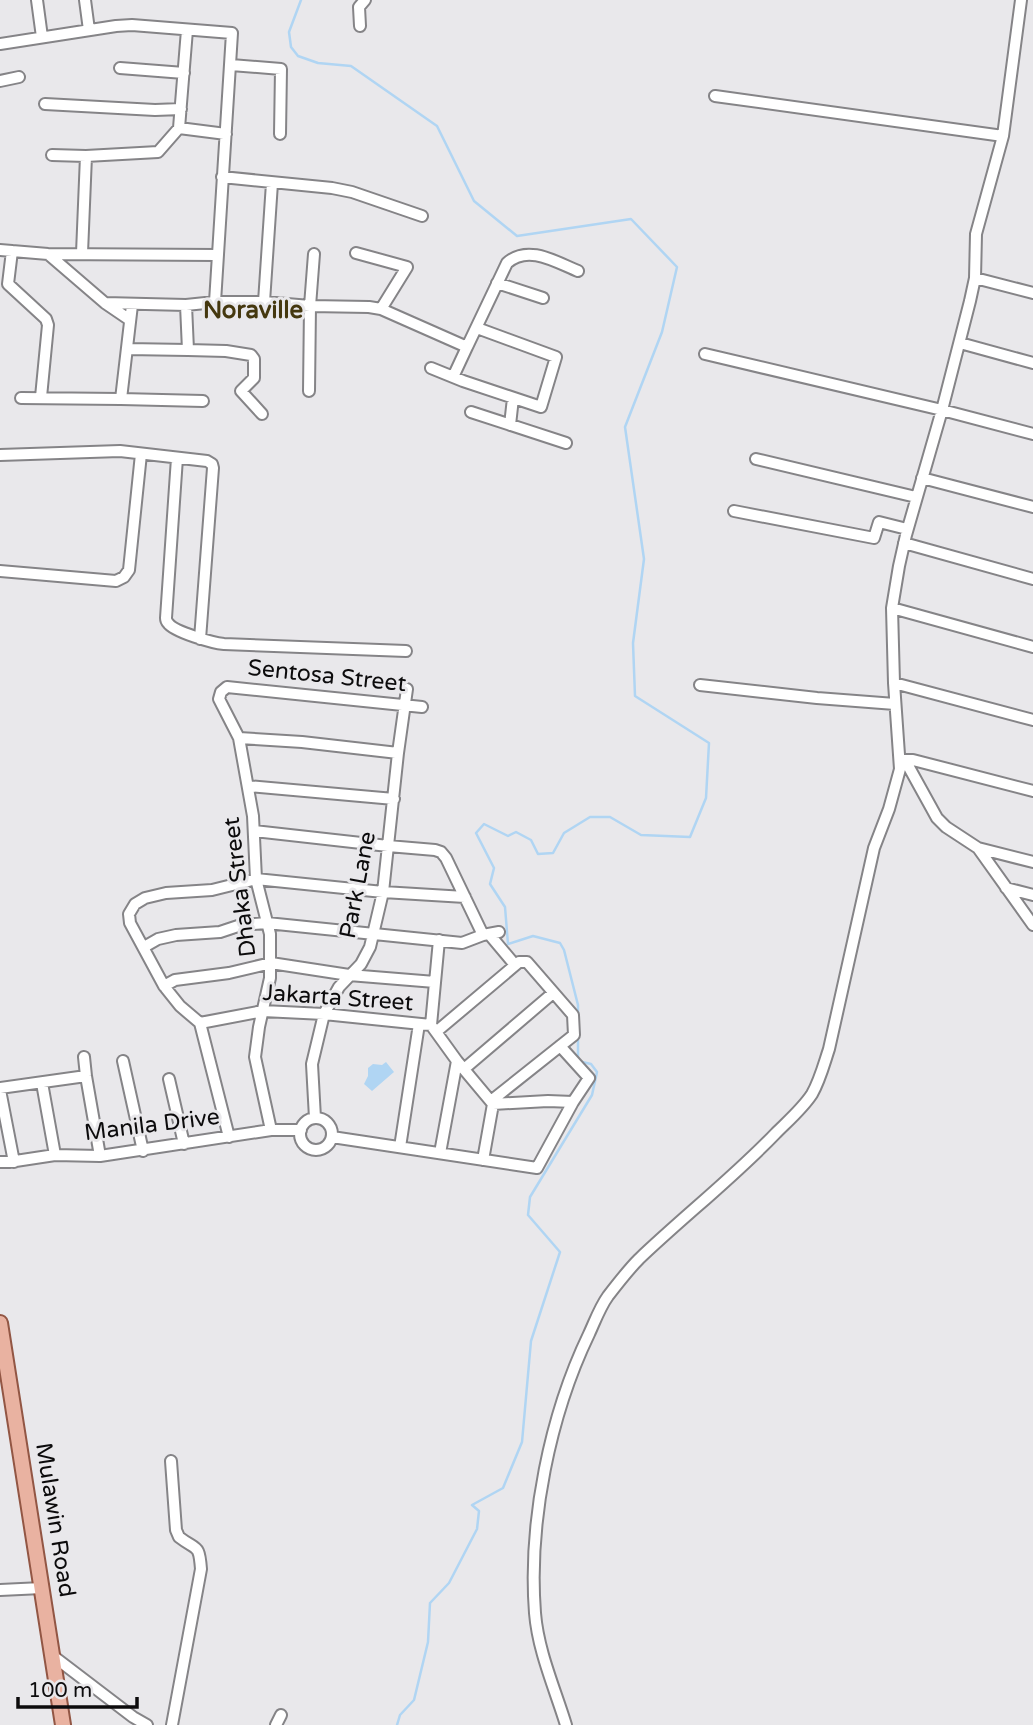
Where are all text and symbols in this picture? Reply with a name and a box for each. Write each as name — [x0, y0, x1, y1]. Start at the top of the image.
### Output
district label: Noraville — [203, 296, 304, 325]
street label: Sentosa Street — [246, 654, 408, 698]
street label: Dhaka Street — [217, 815, 262, 959]
street label: Park Lane — [334, 829, 382, 941]
street label: Jakarta Street — [262, 979, 415, 1017]
street label: Manila Drive — [83, 1103, 221, 1147]
street label: Mulawin Road — [29, 1441, 81, 1599]
scale bar — [18, 1666, 136, 1710]
text: 100 m — [28, 1678, 92, 1703]

